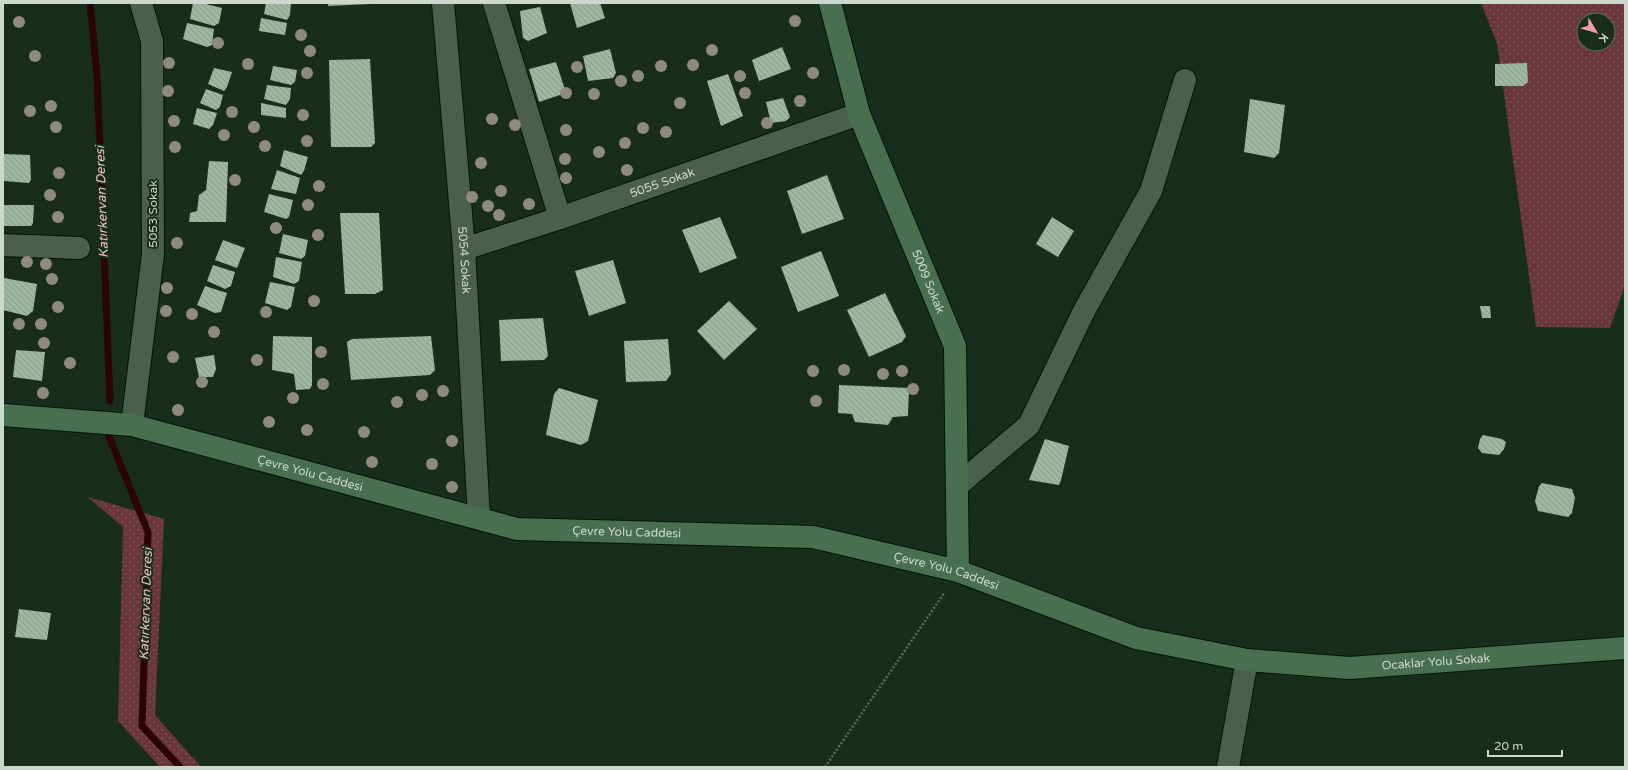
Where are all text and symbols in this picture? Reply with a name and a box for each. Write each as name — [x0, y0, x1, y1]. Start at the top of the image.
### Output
north arrow — [1576, 12, 1616, 52]
text: K — [1596, 31, 1611, 45]
water label: Katırkervan Deresi — [92, 144, 112, 258]
street label: 5055 Sokak — [628, 165, 697, 200]
street label: 5053 Sokak — [146, 180, 160, 248]
street label: 5054 Sokak — [455, 226, 474, 295]
street label: 5009 Sokak — [909, 248, 948, 316]
street label: Çevre Yolu Caddesi — [256, 452, 365, 494]
street label: Çevre Yolu Caddesi — [572, 523, 681, 540]
water label: Katırkervan Deresi — [136, 546, 156, 660]
street label: Çevre Yolu Caddesi — [892, 549, 1001, 593]
street label: Ocaklar Yolu Sokak — [1381, 651, 1491, 673]
scale bar — [1488, 732, 1562, 758]
text: 20 m — [1494, 739, 1523, 753]

